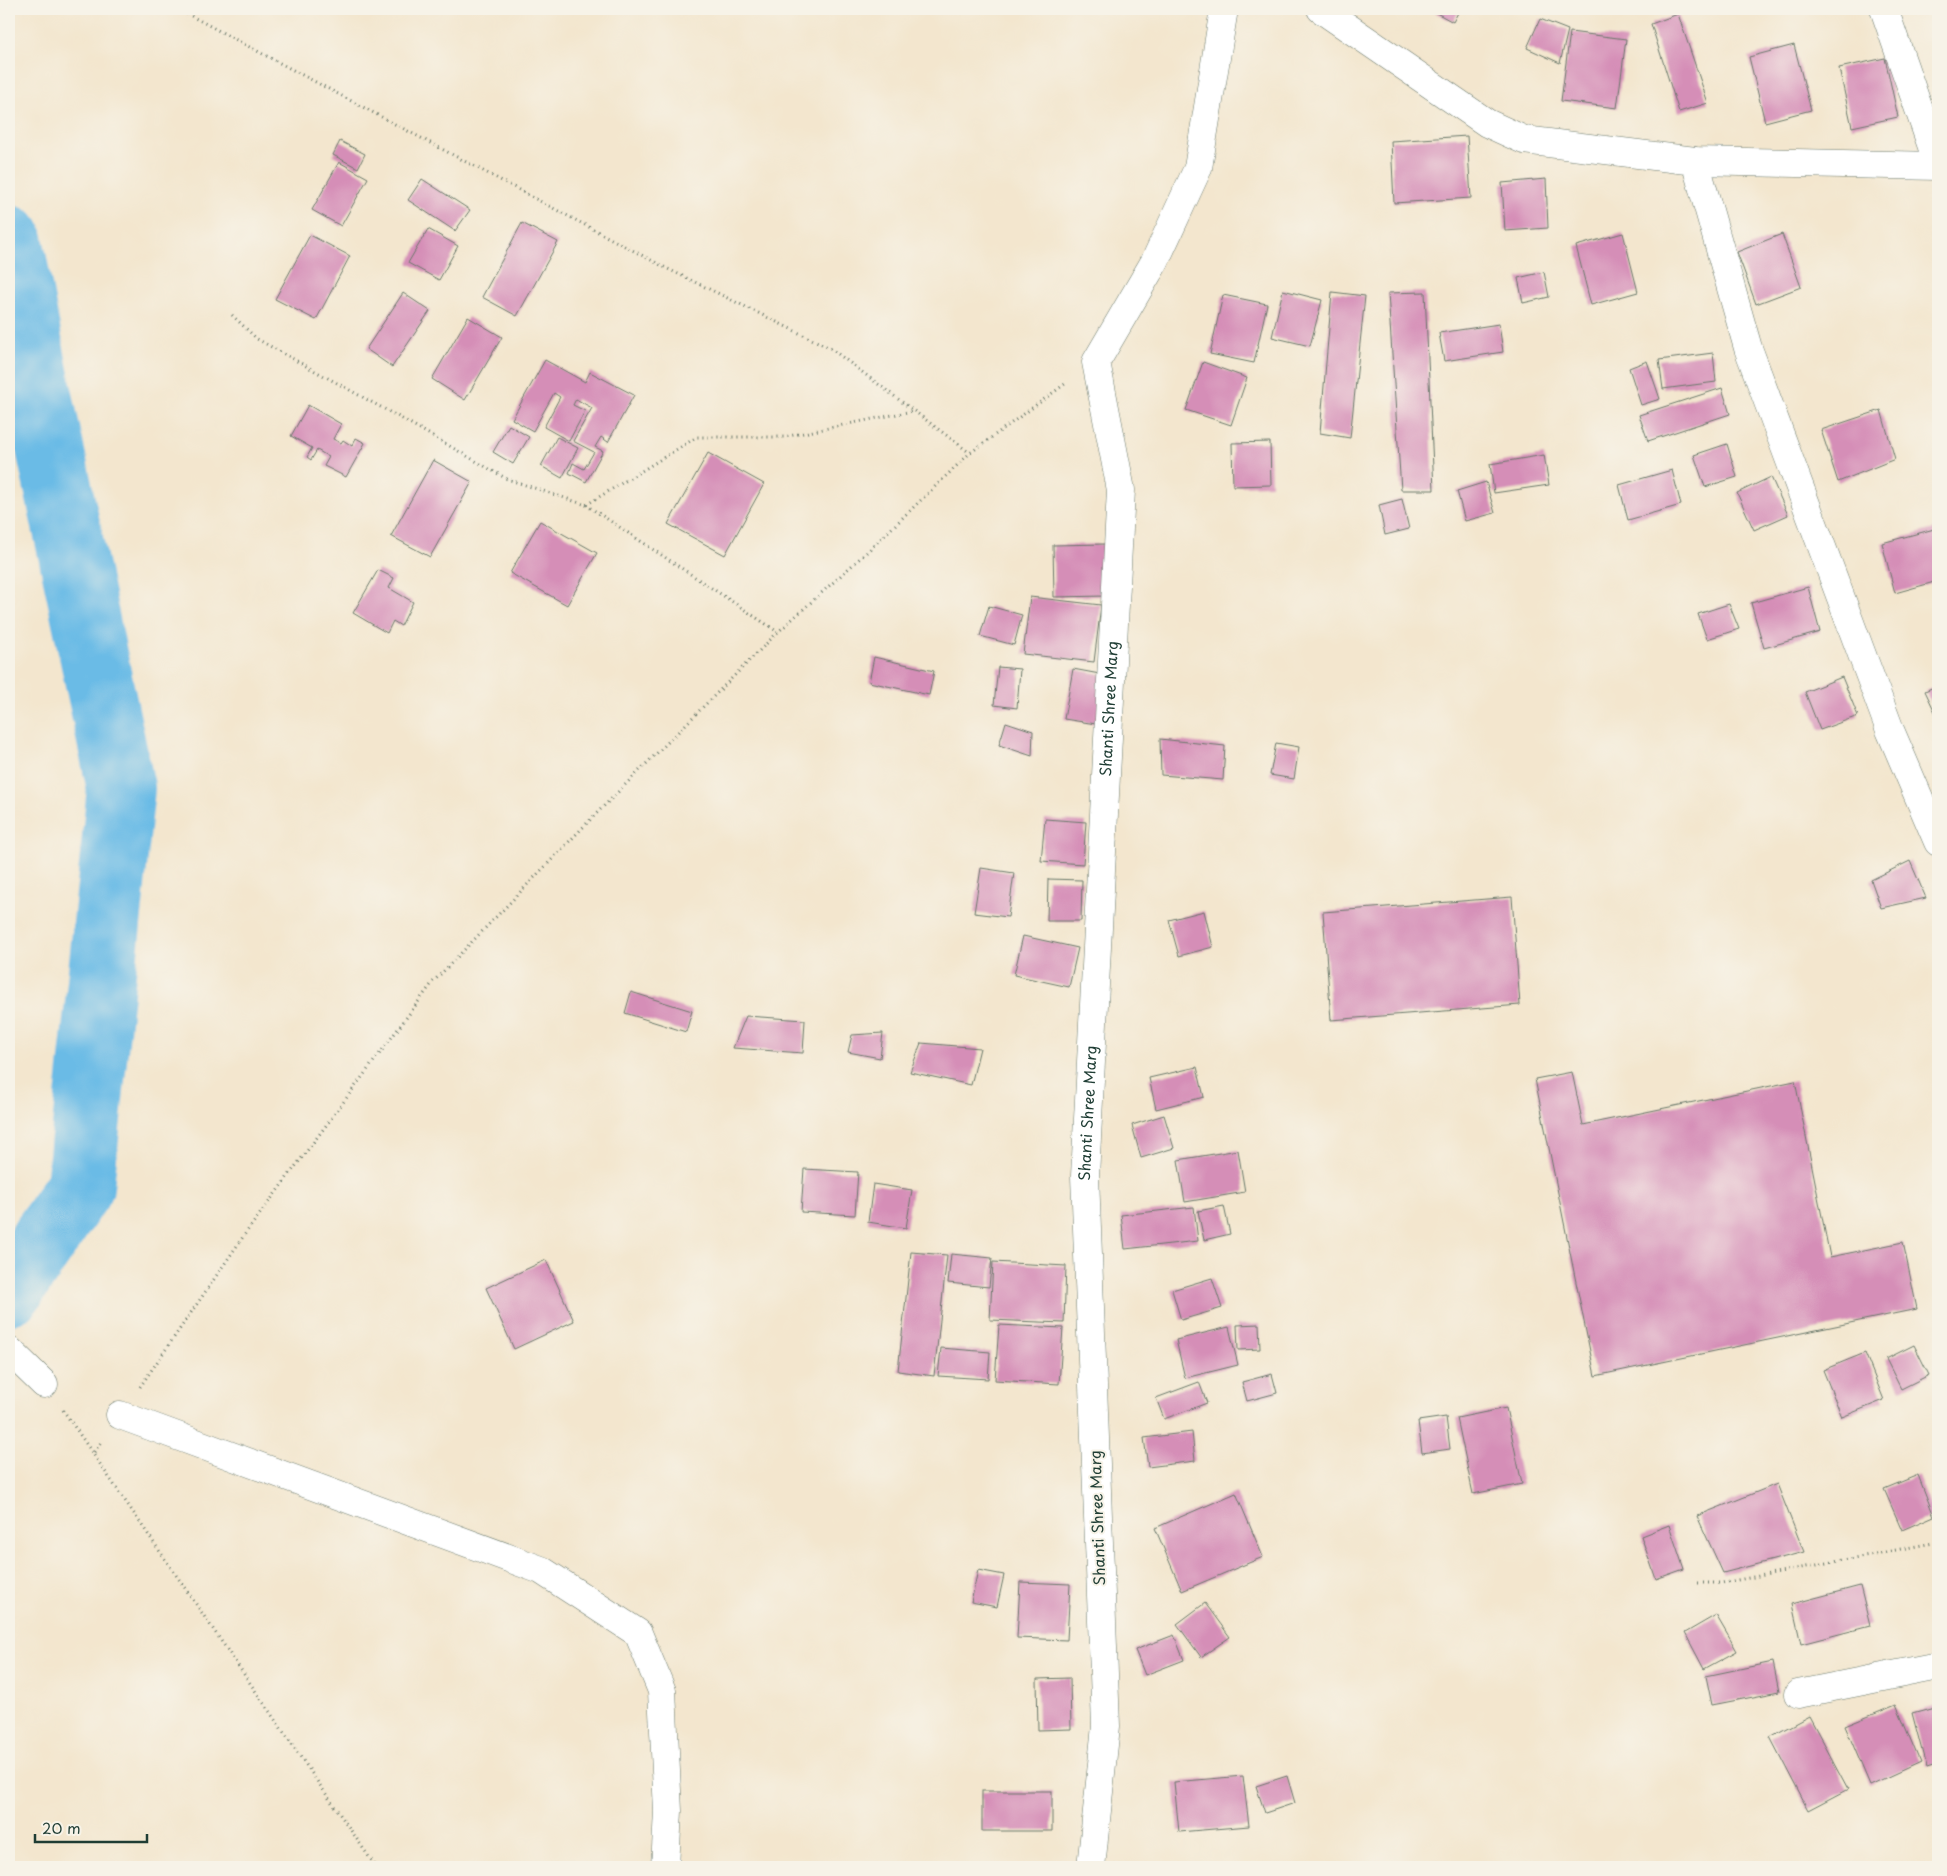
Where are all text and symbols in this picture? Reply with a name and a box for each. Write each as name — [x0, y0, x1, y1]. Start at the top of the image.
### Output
street label: Shanti Shree Marg — [1093, 641, 1123, 777]
street label: Shanti Shree Marg — [1072, 1045, 1102, 1181]
street label: Shanti Shree Marg — [1083, 1450, 1110, 1586]
scale bar — [35, 1811, 148, 1843]
text: 20 m — [42, 1816, 81, 1839]

